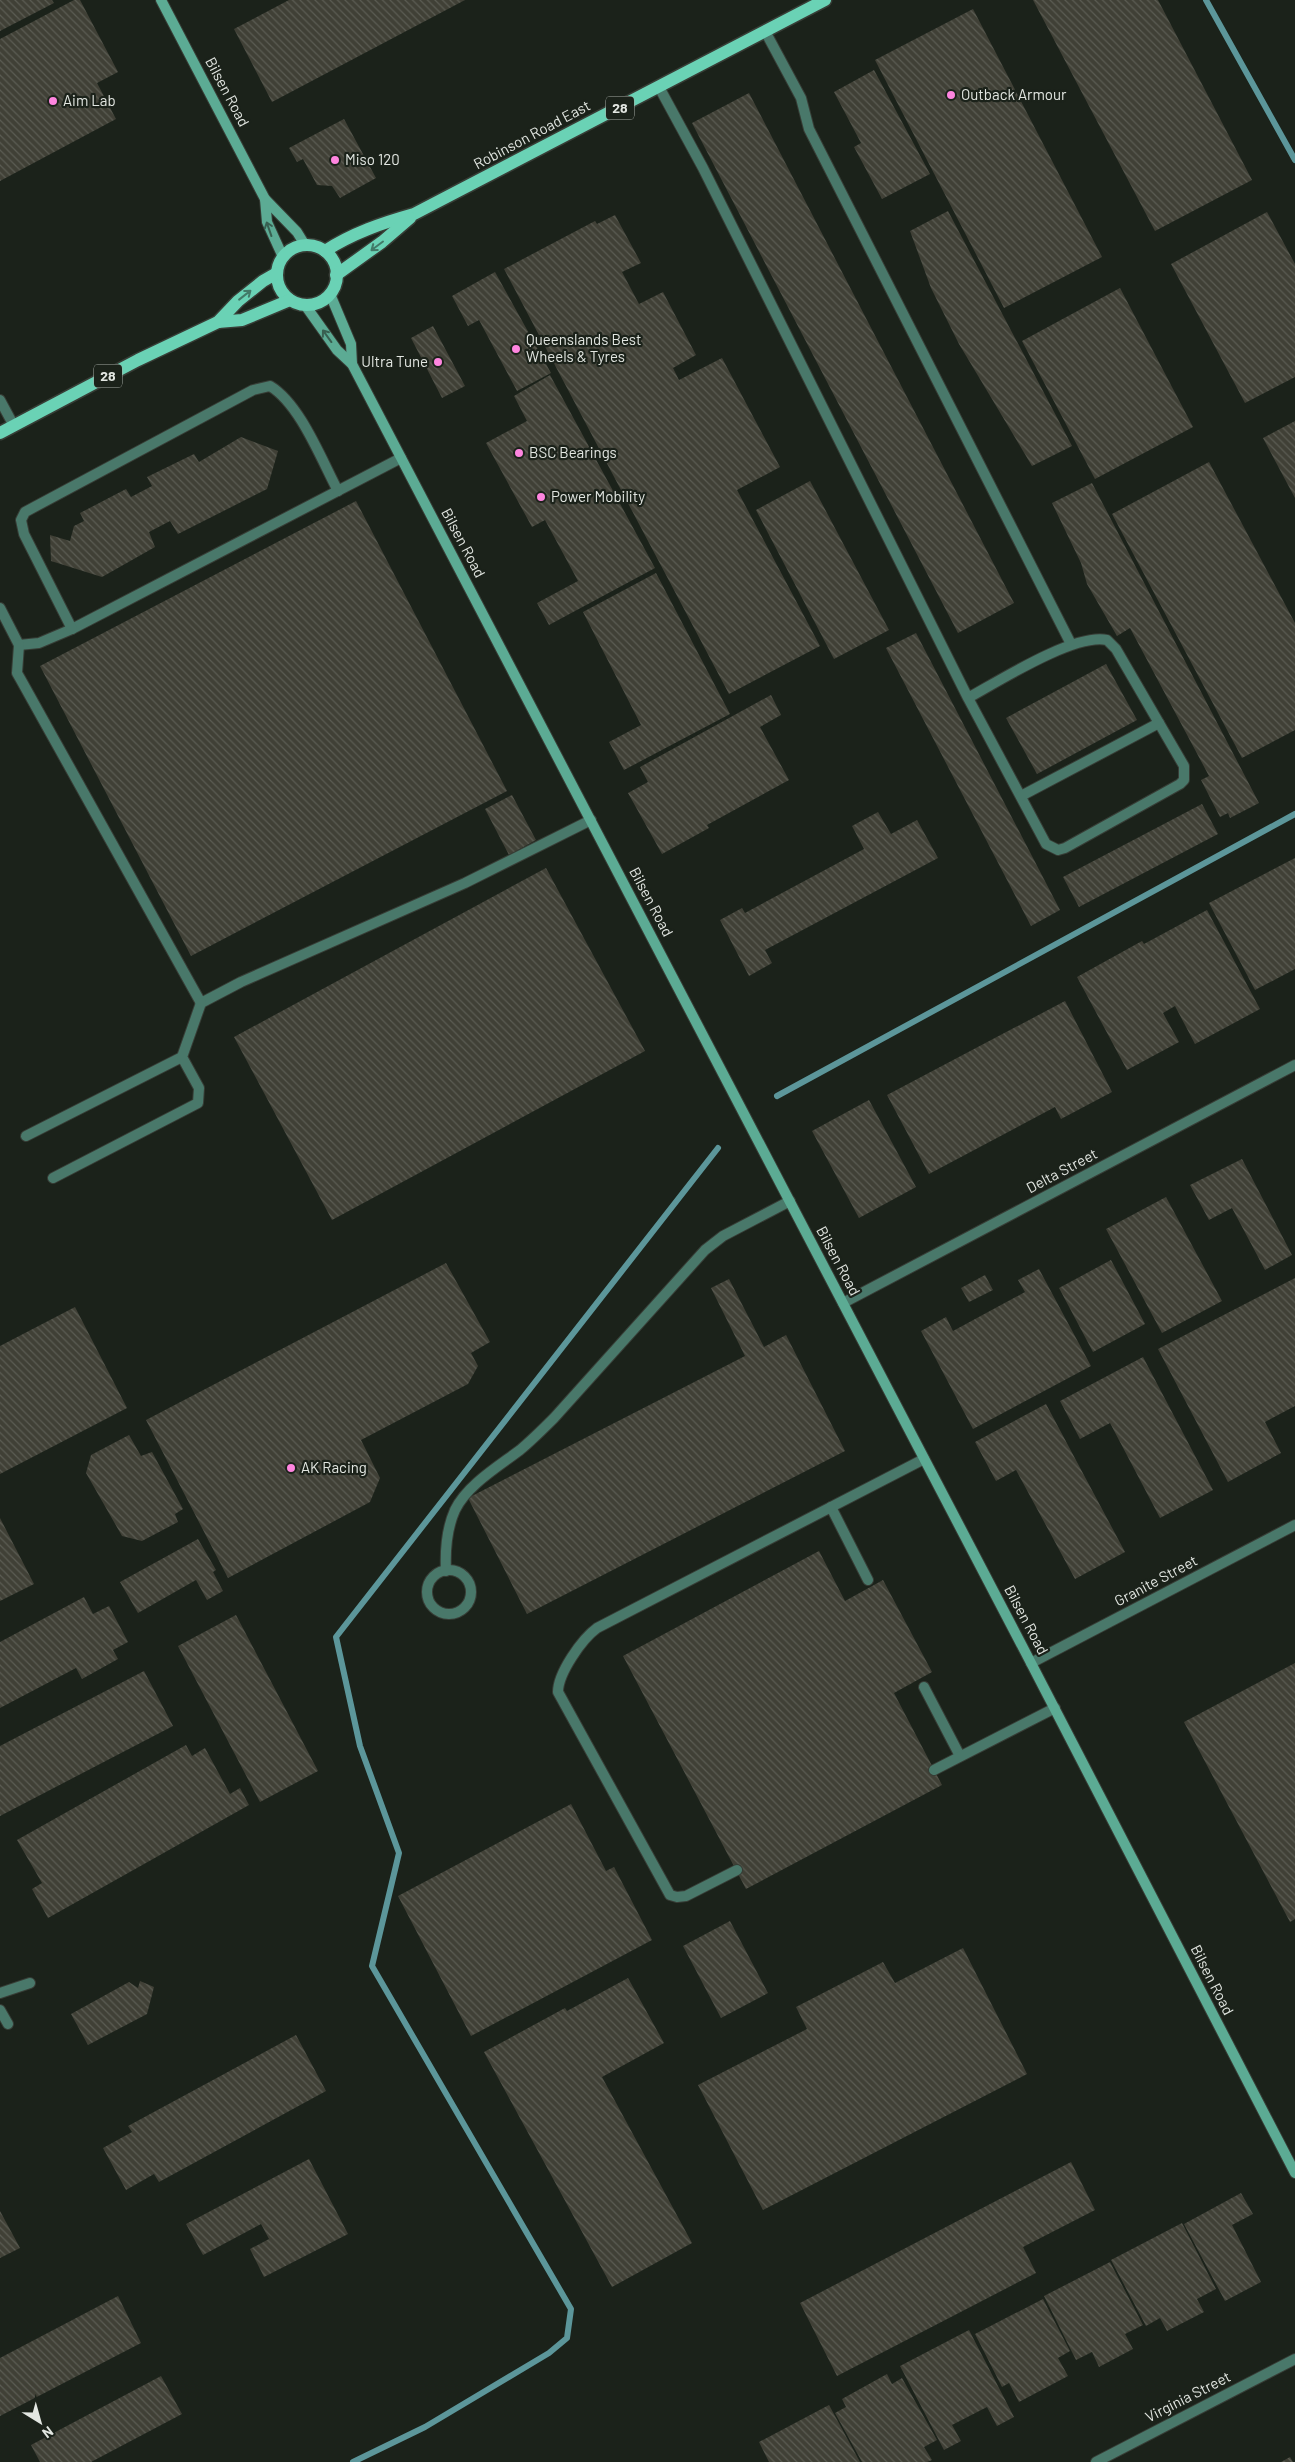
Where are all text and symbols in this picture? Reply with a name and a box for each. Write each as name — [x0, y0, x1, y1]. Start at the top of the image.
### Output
street label: Bilsen Road — [202, 54, 254, 129]
place label: Outback Armour — [961, 85, 1067, 103]
marker: Outback Armour — [945, 89, 957, 101]
place label: Aim Lab — [63, 91, 116, 109]
marker: Aim Lab — [47, 95, 59, 107]
street label: Robinson Road East — [470, 96, 593, 172]
road number: 28 — [606, 96, 634, 120]
place label: Miso 120 — [345, 150, 400, 168]
marker: Miso 120 — [329, 154, 341, 166]
one-way arrow — [264, 222, 274, 238]
one-way arrow — [370, 241, 384, 251]
one-way arrow — [238, 289, 251, 300]
one-way arrow — [322, 329, 332, 343]
place label: Queenslands Best Wheels & Tyres — [526, 330, 641, 365]
marker: Queenslands Best Wheels & Tyres — [510, 343, 522, 355]
place label: Ultra Tune — [361, 352, 428, 370]
marker: Ultra Tune — [432, 356, 444, 368]
road number: 28 — [94, 364, 122, 388]
place label: BSC Bearings — [529, 443, 617, 461]
marker: BSC Bearings — [513, 447, 525, 459]
place label: Power Mobility — [551, 487, 645, 505]
marker: Power Mobility — [535, 491, 547, 503]
street label: Bilsen Road — [438, 505, 490, 580]
street label: Bilsen Road — [626, 864, 678, 939]
street label: Delta Street — [1023, 1144, 1100, 1196]
street label: Bilsen Road — [813, 1223, 865, 1298]
place label: AK Racing — [301, 1458, 367, 1476]
marker: AK Racing — [285, 1462, 297, 1474]
street label: Granite Street — [1111, 1551, 1200, 1610]
street label: Bilsen Road — [1001, 1582, 1053, 1657]
street label: Bilsen Road — [1188, 1942, 1238, 2018]
street label: Virginia Street — [1142, 2367, 1233, 2425]
north arrow — [15, 2397, 65, 2447]
text: N — [39, 2423, 57, 2442]

